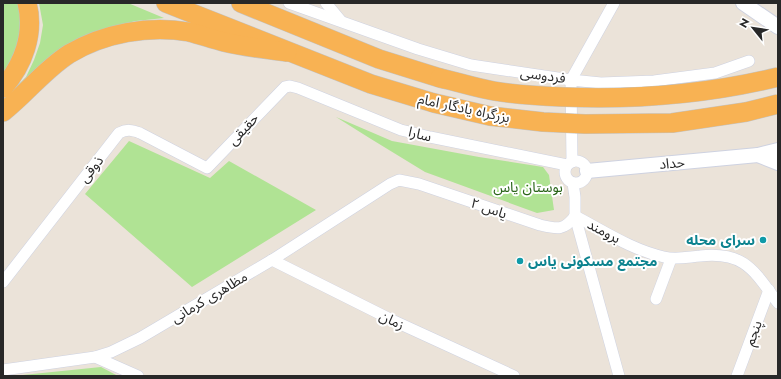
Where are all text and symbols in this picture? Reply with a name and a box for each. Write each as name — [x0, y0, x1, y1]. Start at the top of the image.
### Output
north arrow — [733, 8, 773, 48]
text: N — [735, 15, 753, 31]
street label: فردوسی — [519, 62, 567, 88]
street label: بزرگراه یادگار امام — [416, 88, 512, 129]
street label: حقیقی — [223, 108, 263, 150]
street label: سارا — [406, 121, 434, 147]
street label: ذوقی — [74, 151, 108, 187]
street label: حداد — [658, 152, 686, 174]
park label: بوستان یاس — [493, 177, 563, 197]
street label: یاس ۲ — [468, 192, 510, 224]
street label: برومند — [584, 214, 624, 248]
place label: سرای محله — [686, 230, 755, 250]
marker: سرای محله — [758, 235, 768, 245]
place label: مجتمع مسکونی یاس — [528, 251, 657, 271]
marker: مجتمع مسکونی یاس — [515, 256, 525, 266]
street label: مظاهری کرمانی — [167, 266, 251, 328]
street label: زمان — [376, 305, 408, 335]
street label: پنجم — [739, 317, 768, 349]

